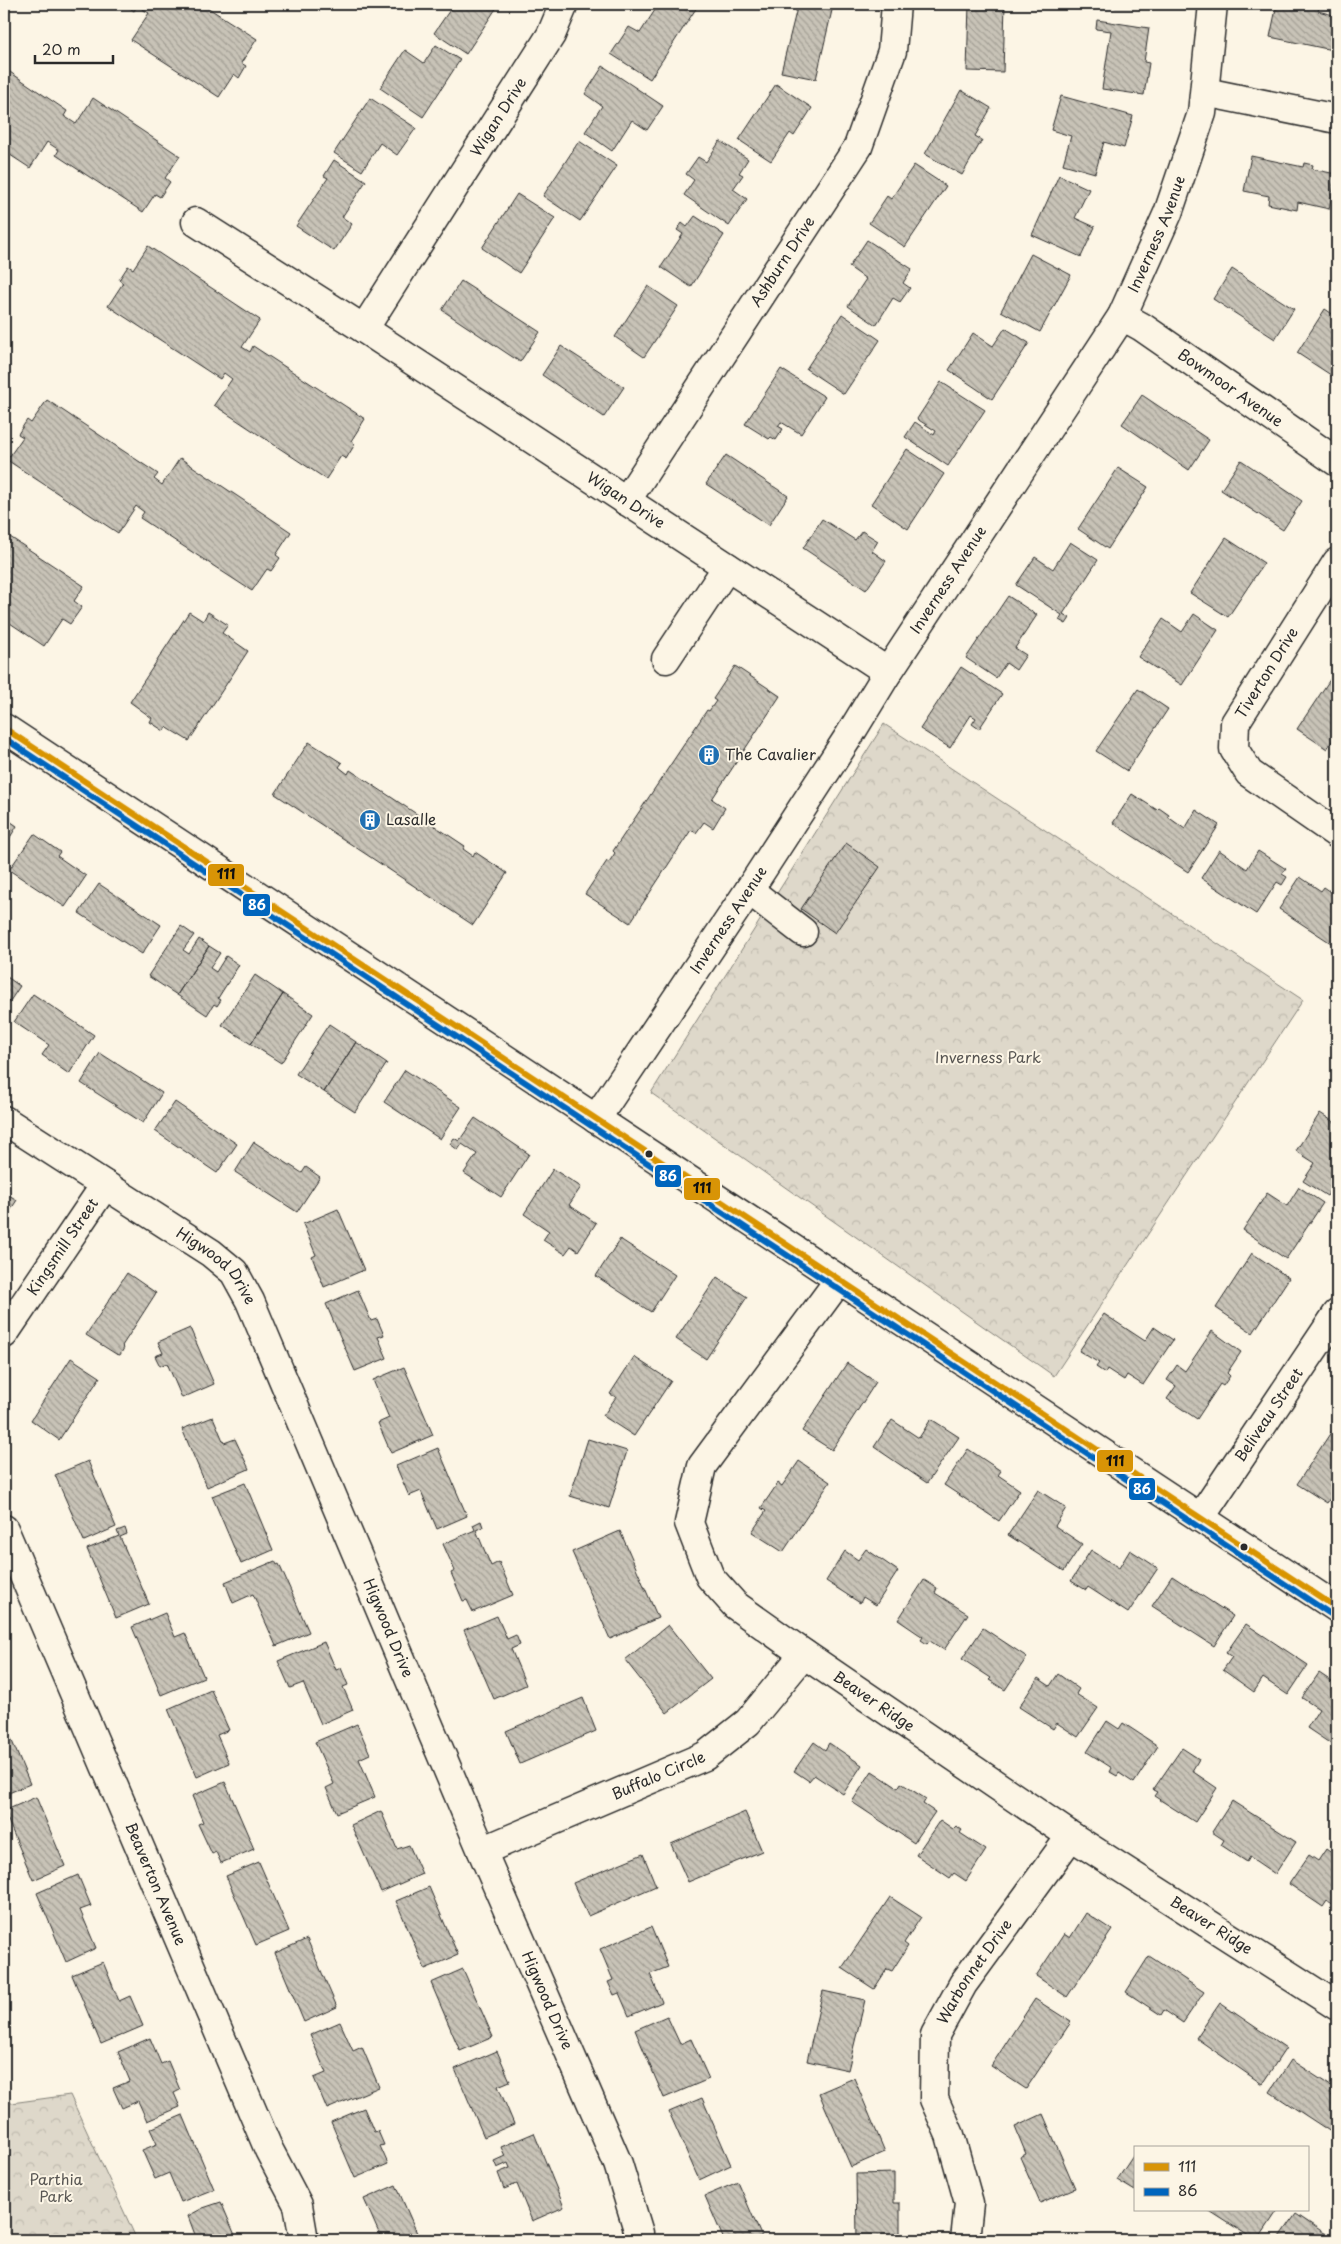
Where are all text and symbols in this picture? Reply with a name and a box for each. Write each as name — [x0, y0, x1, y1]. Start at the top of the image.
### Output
scale bar — [35, 32, 112, 64]
text: 20 m — [42, 37, 81, 60]
street label: Wigan Drive — [464, 72, 531, 160]
street label: Inverness Avenue — [1121, 172, 1190, 296]
street label: Ashburn Drive — [743, 211, 820, 311]
street label: Bowmoor Avenue — [1174, 342, 1288, 431]
street label: Wigan Drive — [583, 465, 670, 533]
street label: Inverness Avenue — [903, 521, 991, 638]
street label: Tiverton Drive — [1228, 622, 1303, 722]
place label: The Cavalier — [725, 742, 816, 765]
building icon: The Cavalier — [697, 743, 721, 767]
place label: Lasalle — [386, 807, 436, 830]
building icon: Lasalle — [358, 808, 382, 832]
street label: Inverness Avenue — [683, 861, 772, 978]
line badge: 111 — [207, 863, 245, 887]
text: 111 — [217, 863, 235, 884]
line badge: 86 — [242, 893, 271, 917]
text: 86 — [248, 894, 266, 915]
park label: Inverness Park — [935, 1045, 1041, 1068]
unlabelled marker — [644, 1149, 654, 1159]
line badge: 86 — [654, 1164, 682, 1188]
text: 86 — [659, 1165, 677, 1186]
line badge: 111 — [683, 1177, 721, 1201]
text: 111 — [693, 1177, 711, 1198]
street label: Kingsmill Street — [20, 1193, 103, 1300]
street label: Higwood Drive — [172, 1221, 263, 1308]
street label: Beliveau Street — [1228, 1363, 1308, 1466]
line badge: 111 — [1096, 1449, 1134, 1473]
text: 111 — [1106, 1450, 1124, 1471]
line badge: 86 — [1128, 1477, 1156, 1501]
text: 86 — [1133, 1478, 1151, 1499]
unlabelled marker — [1239, 1542, 1249, 1552]
street label: Higwood Drive — [358, 1575, 420, 1680]
street label: Beaver Ridge — [829, 1664, 920, 1736]
street label: Buffalo Circle — [608, 1744, 709, 1805]
street label: Beaverton Avenue — [120, 1818, 193, 1948]
street label: Beaver Ridge — [1166, 1889, 1258, 1959]
street label: Warbonnet Drive — [930, 1914, 1017, 2028]
street label: Higwood Drive — [517, 1947, 580, 2053]
legend — [1134, 2146, 1308, 2212]
text: 111 — [1178, 2154, 1196, 2177]
park label: Parthia Park — [29, 2167, 84, 2207]
text: 86 — [1178, 2178, 1197, 2201]

